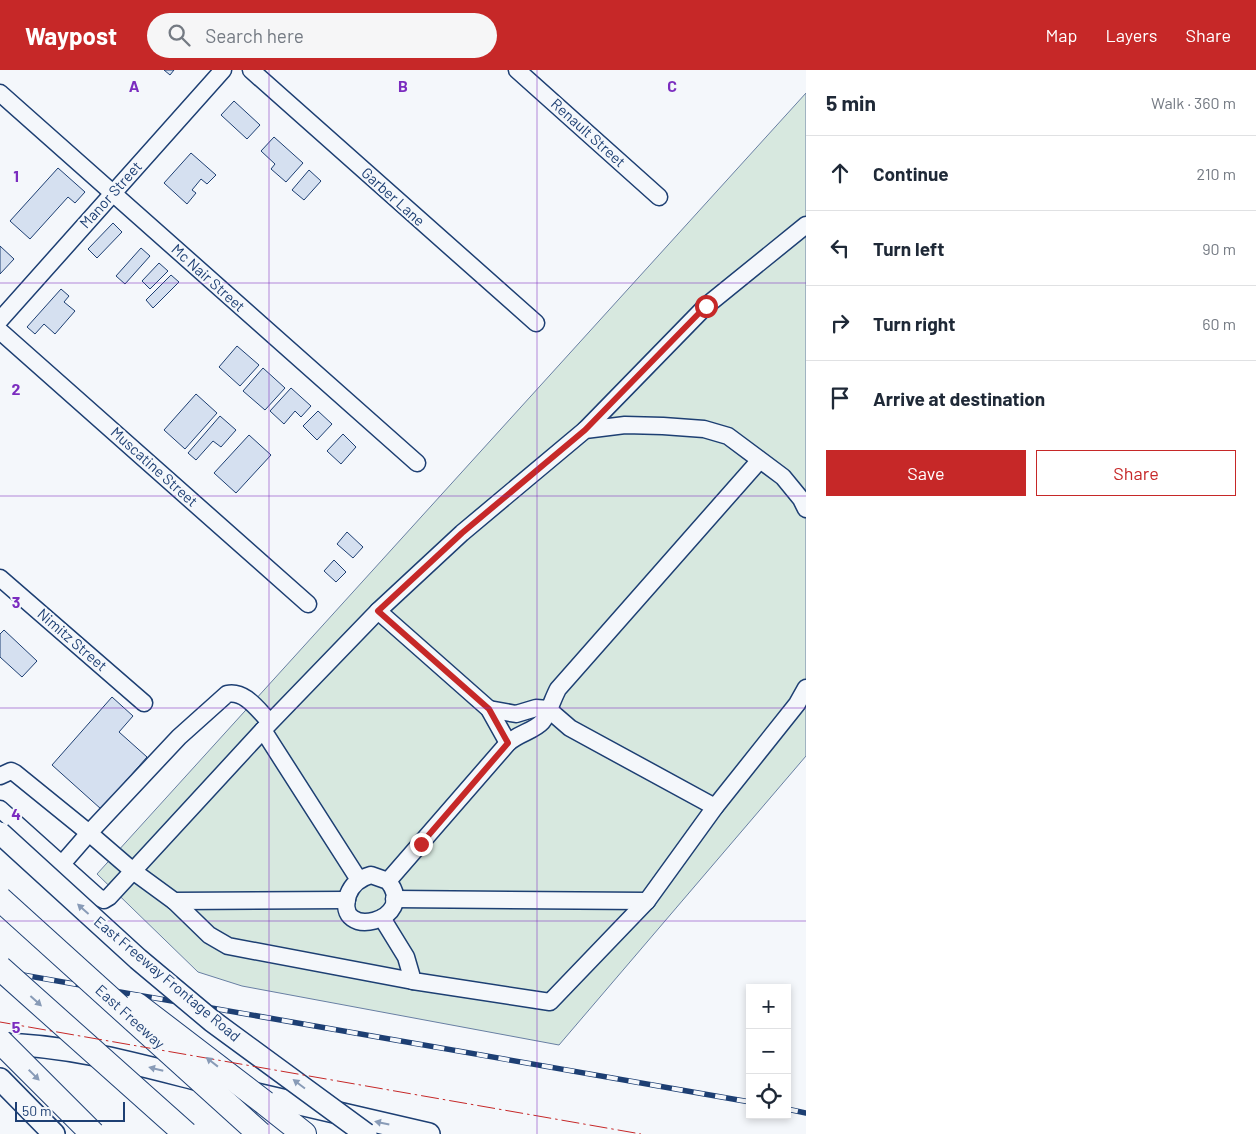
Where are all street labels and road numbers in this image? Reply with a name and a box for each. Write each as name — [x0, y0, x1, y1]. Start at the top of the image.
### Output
street label: Renault Street — [548, 94, 630, 170]
street label: Manor Street — [75, 157, 145, 232]
street label: Garber Lane — [358, 163, 429, 229]
street label: Mc Nair Street — [168, 240, 249, 315]
street label: Muscatine Street — [108, 423, 202, 510]
street label: Nimitz Street — [34, 604, 111, 674]
street label: East Freeway Frontage Road — [90, 913, 244, 1045]
street label: East Freeway — [92, 981, 168, 1053]

